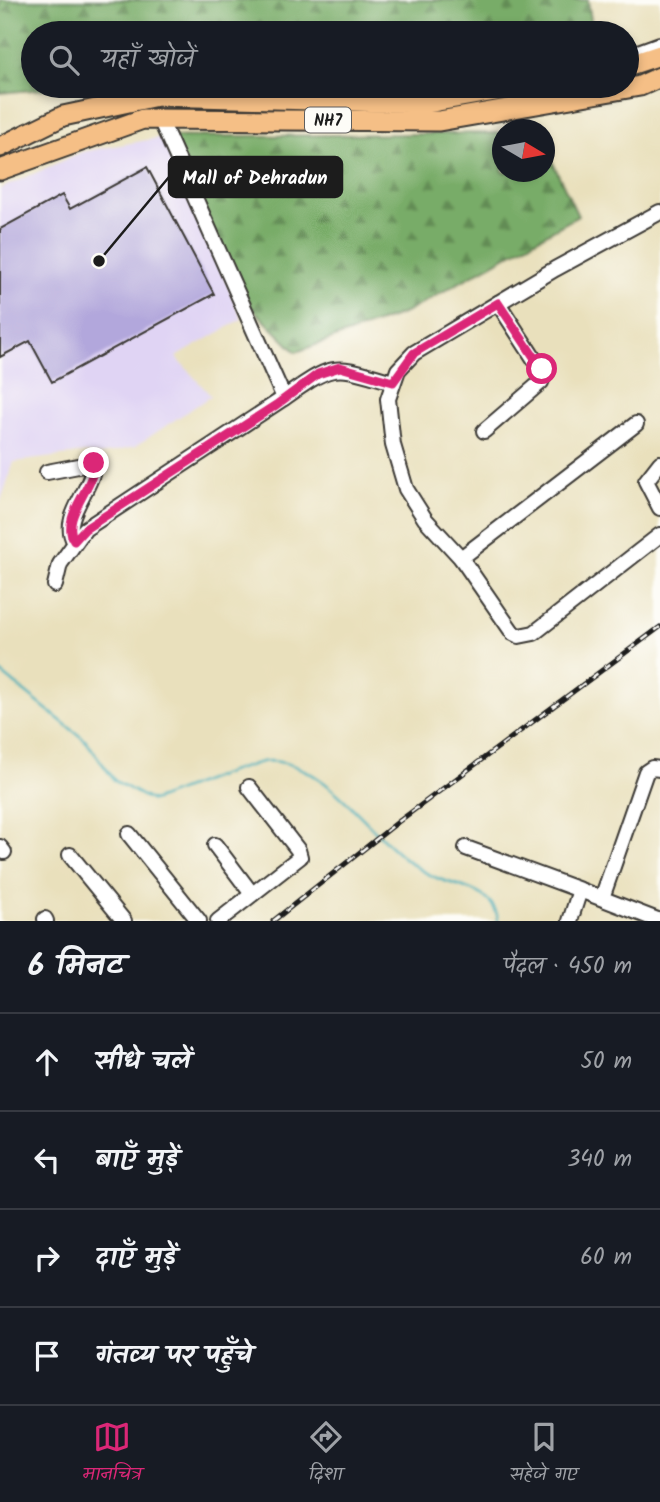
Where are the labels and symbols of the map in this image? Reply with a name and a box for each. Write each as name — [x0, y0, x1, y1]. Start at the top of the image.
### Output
road number: NH7 — [305, 108, 351, 132]
north arrow — [492, 119, 555, 182]
callout: Mall of Dehradun — [169, 157, 342, 197]
text: Mall of Dehradun — [183, 164, 327, 194]
route start — [526, 353, 557, 384]
route end — [78, 447, 109, 478]

